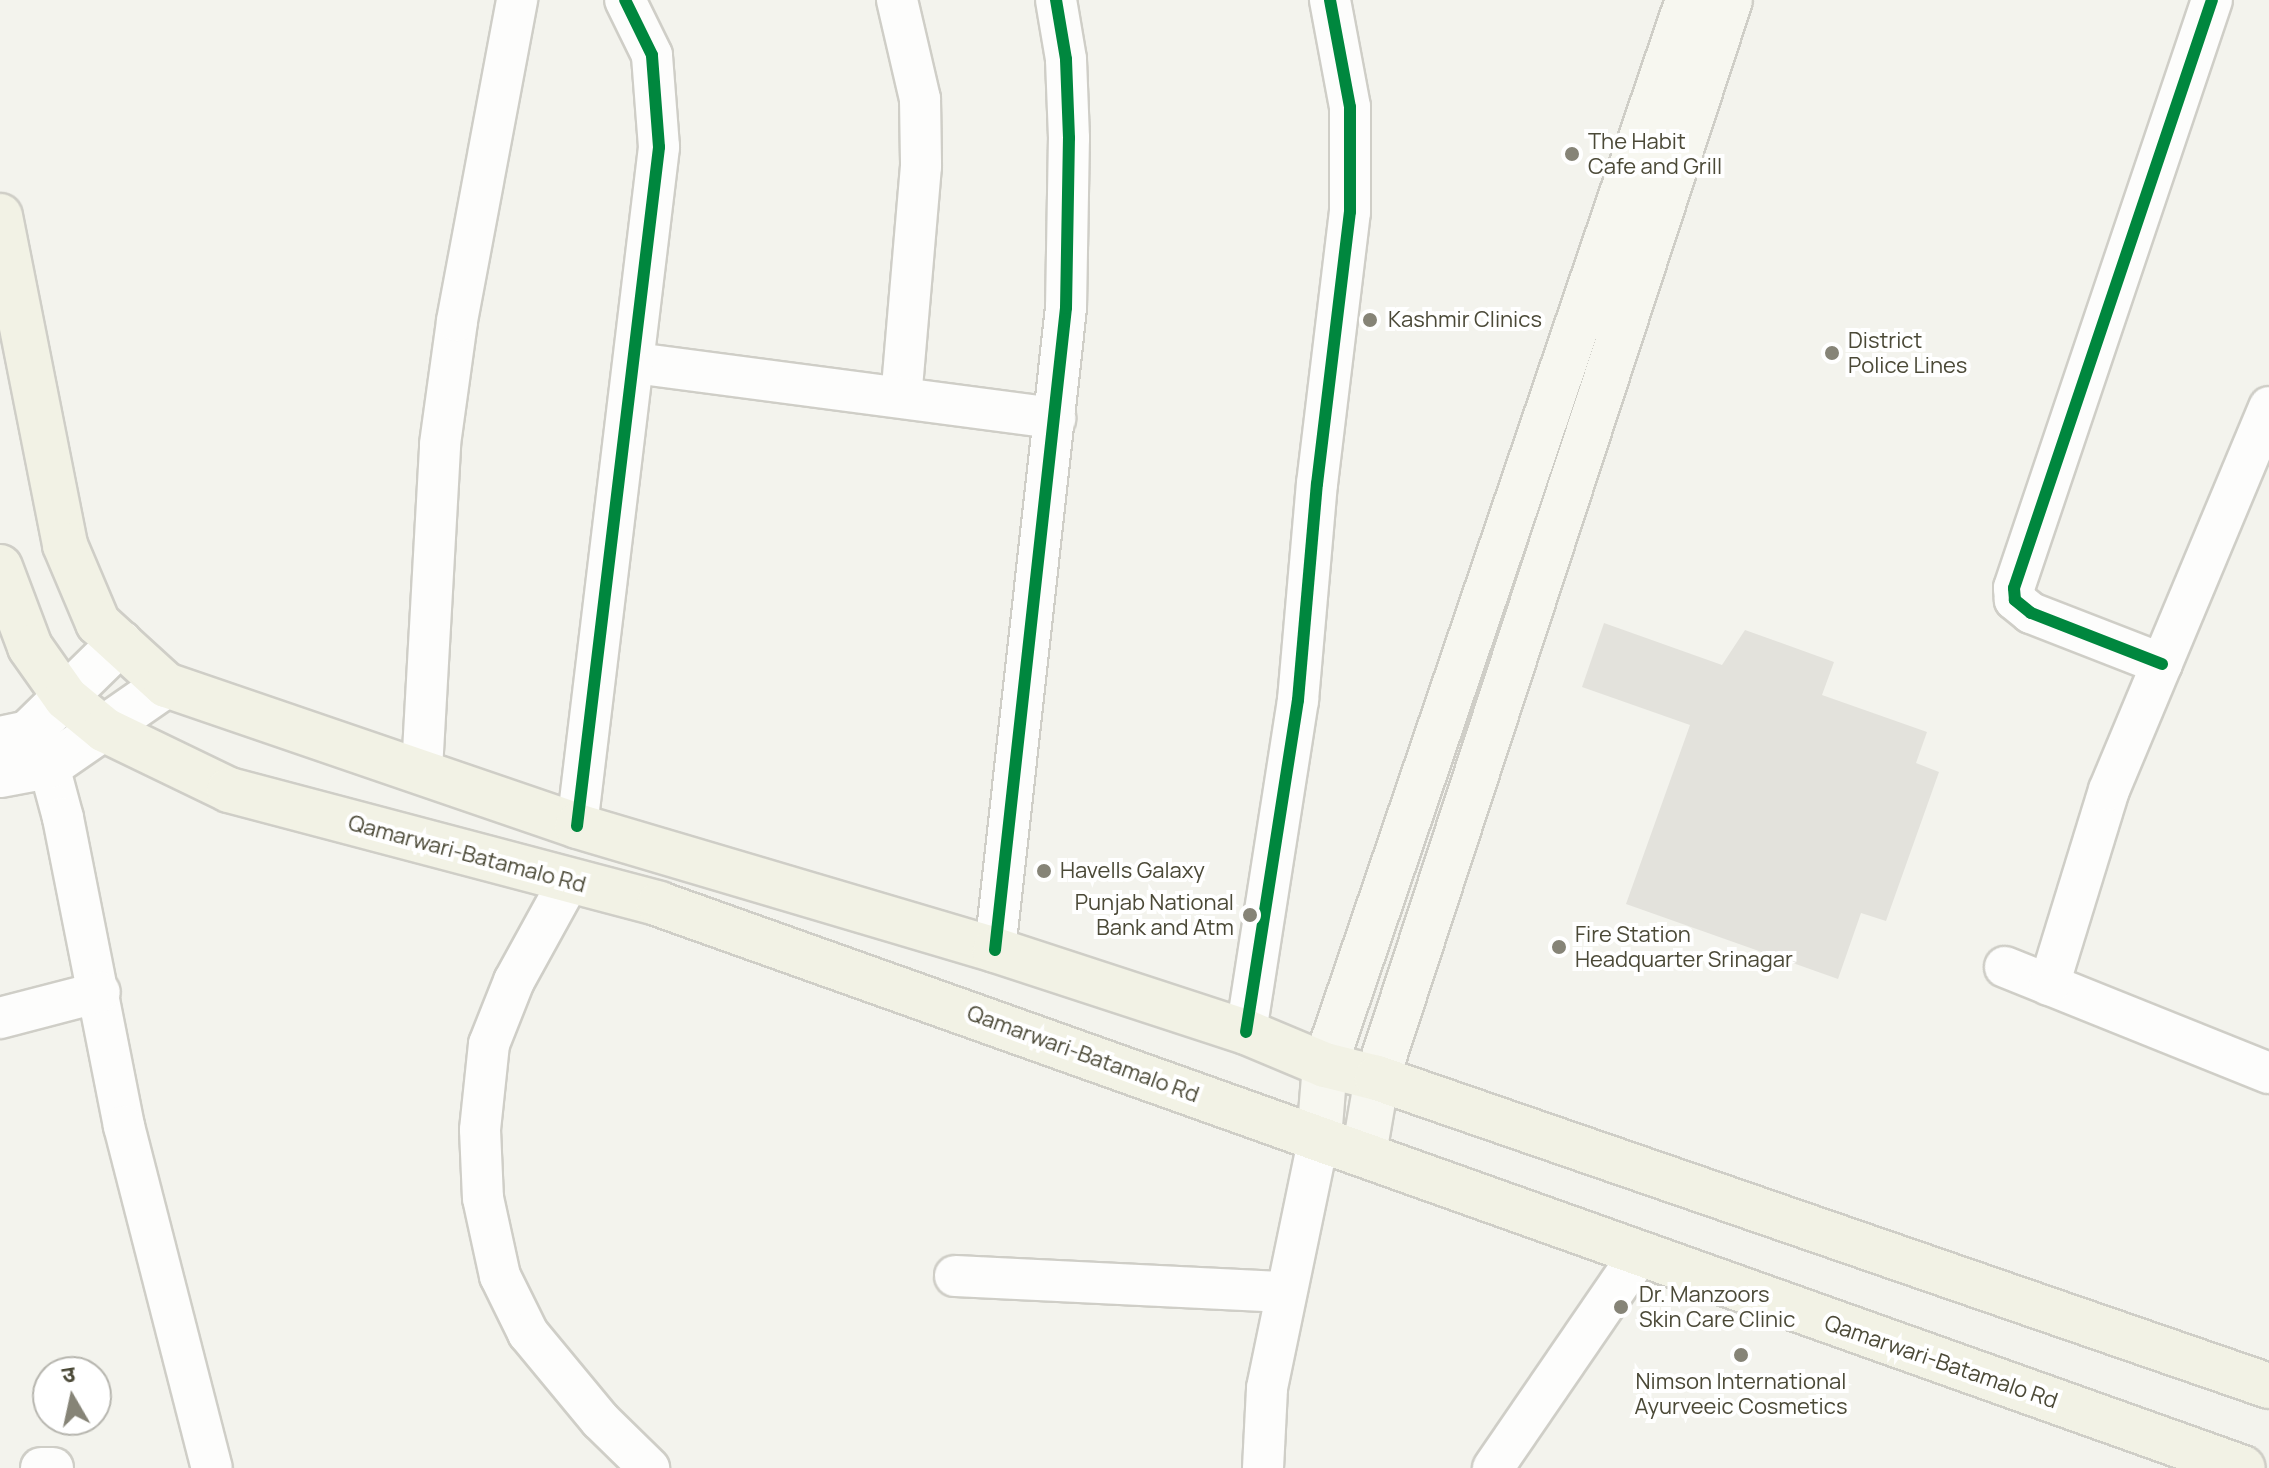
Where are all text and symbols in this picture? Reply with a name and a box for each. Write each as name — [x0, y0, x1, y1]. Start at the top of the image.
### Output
place label: The Habit Cafe and Grill — [1588, 128, 1722, 180]
marker: The Habit Cafe and Grill — [1563, 145, 1581, 163]
place label: Kashmir Clinics — [1388, 307, 1542, 333]
marker: Kashmir Clinics — [1359, 309, 1381, 331]
place label: District Police Lines — [1848, 327, 1967, 378]
marker: District Police Lines — [1823, 344, 1841, 362]
street label: Qamarwari-Batamalo Rd — [345, 810, 589, 898]
place label: Havells Galaxy — [1060, 858, 1205, 884]
marker: Havells Galaxy — [1035, 862, 1053, 880]
place label: Punjab National Bank and Atm — [1075, 889, 1234, 940]
marker: Punjab National Bank and Atm — [1241, 906, 1259, 924]
place label: Fire Station Headquarter Srinagar — [1575, 921, 1793, 972]
marker: Fire Station Headquarter Srinagar — [1550, 938, 1568, 956]
street label: Qamarwari-Batamalo Rd — [963, 1000, 1203, 1108]
place label: Dr. Manzoors Skin Care Clinic — [1639, 1281, 1795, 1332]
marker: Dr. Manzoors Skin Care Clinic — [1610, 1296, 1632, 1318]
street label: Qamarwari-Batamalo Rd — [1821, 1310, 2061, 1414]
marker: Nimson International Ayurveeic Cosmetics — [1732, 1346, 1750, 1364]
north arrow — [32, 1356, 112, 1436]
text: उ — [60, 1358, 77, 1390]
place label: Nimson International Ayurveeic Cosmetics — [1635, 1368, 1847, 1420]

